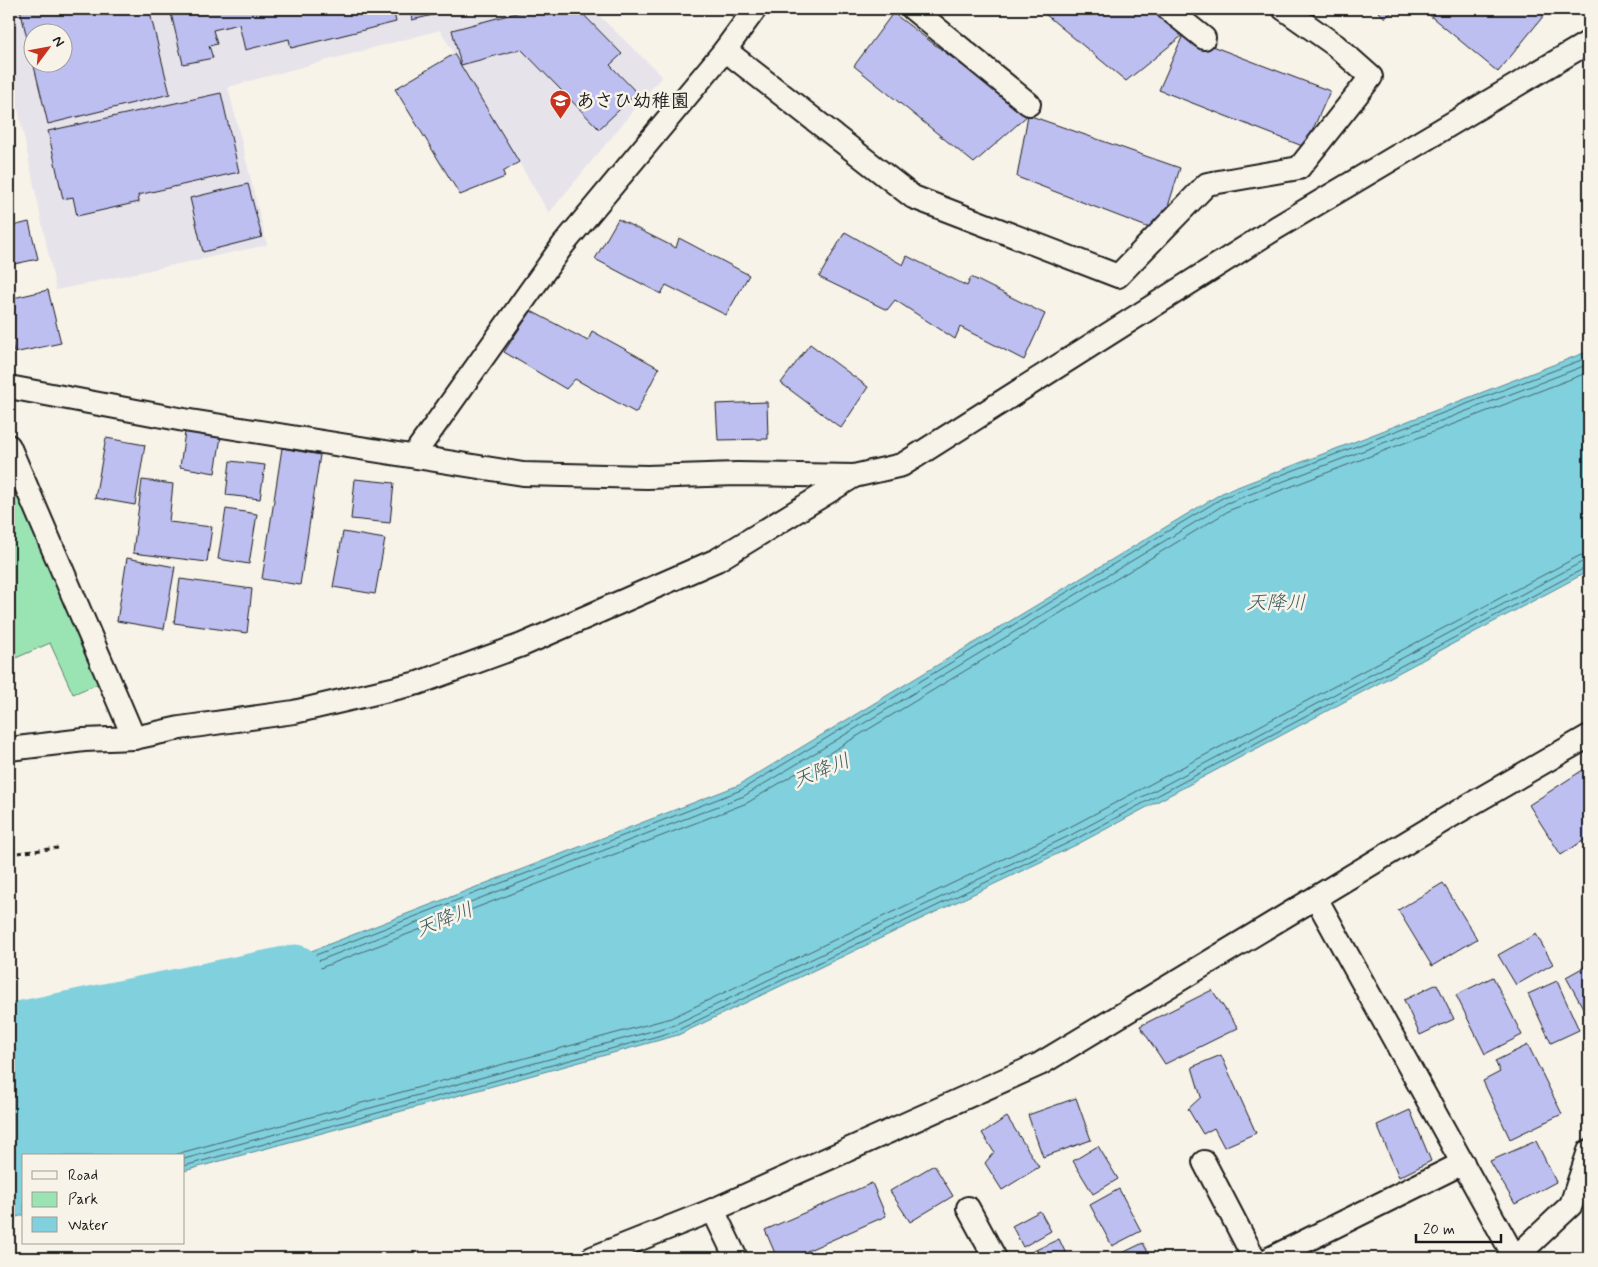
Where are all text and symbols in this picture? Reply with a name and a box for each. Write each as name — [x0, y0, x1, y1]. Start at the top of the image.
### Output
north arrow — [22, 22, 72, 72]
text: N — [48, 33, 68, 50]
school or university icon: あさひ幼稚園 — [548, 88, 572, 119]
place label: あさひ幼稚園 — [576, 89, 689, 114]
water label: 天降川 — [1246, 590, 1306, 617]
water label: 天降川 — [789, 748, 854, 795]
water label: 天降川 — [412, 897, 477, 944]
legend — [22, 1154, 185, 1244]
text: Road — [68, 1166, 98, 1186]
text: Park — [68, 1190, 98, 1210]
scale bar — [1416, 1212, 1500, 1244]
text: Water — [68, 1216, 108, 1236]
text: 20 m — [1423, 1220, 1455, 1240]

